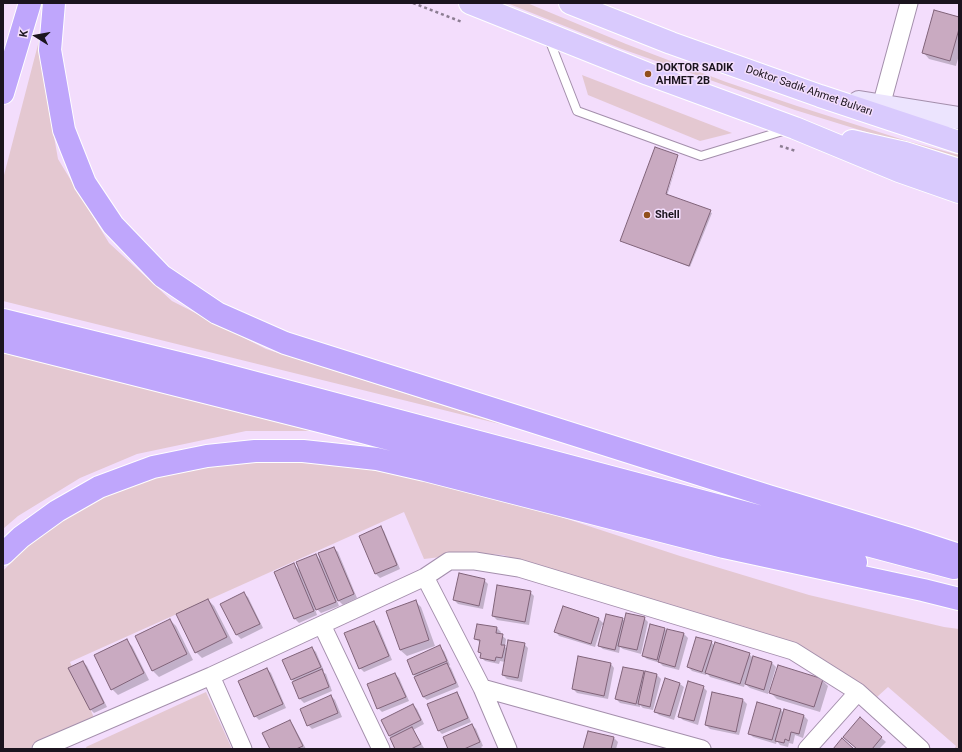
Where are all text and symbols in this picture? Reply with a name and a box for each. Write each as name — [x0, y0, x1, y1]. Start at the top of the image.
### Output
north arrow — [16, 16, 56, 56]
text: K — [17, 29, 31, 38]
place label: DOKTOR SADIK AHMET 2B — [656, 61, 733, 87]
street label: Doktor Sadık Ahmet Bulvarı — [744, 63, 874, 119]
marker: DOKTOR SADIK AHMET 2B — [643, 69, 653, 79]
place label: Shell — [655, 208, 680, 222]
marker: Shell — [642, 210, 652, 220]

